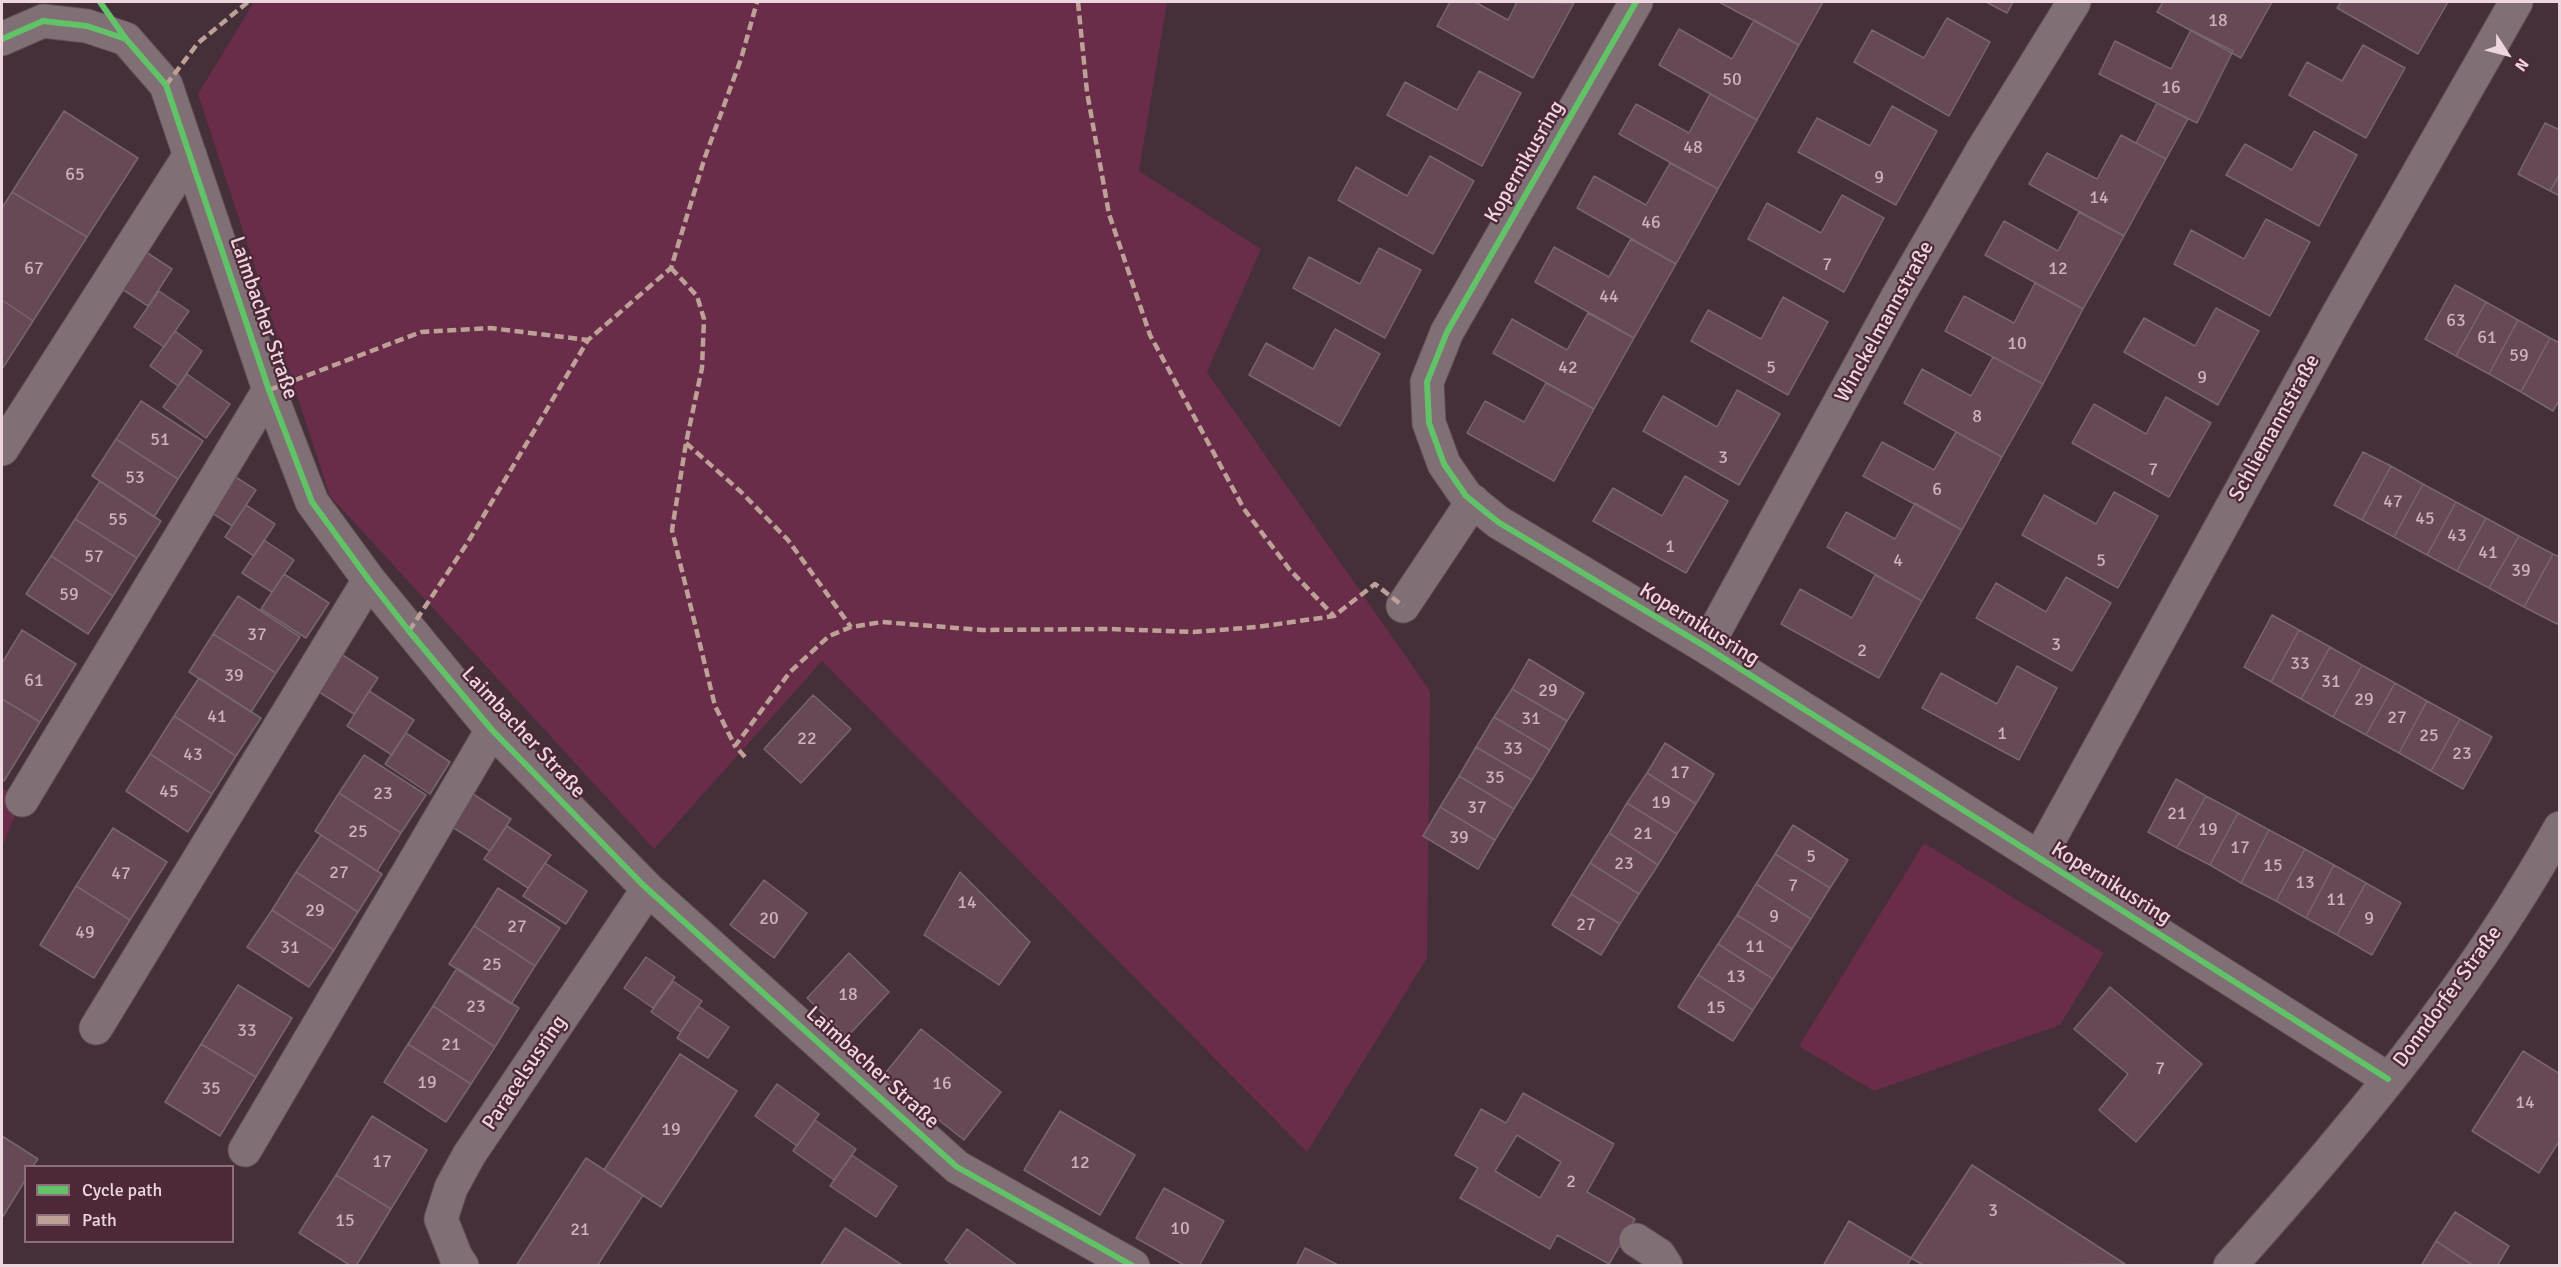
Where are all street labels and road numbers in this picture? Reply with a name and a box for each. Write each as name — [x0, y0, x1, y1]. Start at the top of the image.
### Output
street label: Kopernikusring — [1480, 96, 1570, 228]
street label: Laimbacher Straße — [223, 233, 303, 403]
street label: Winckelmannstraße — [1830, 237, 1940, 407]
street label: Schliemannstraße — [2224, 350, 2326, 506]
street label: Kopernikusring — [1634, 578, 1764, 672]
street label: Laimbacher Straße — [456, 662, 590, 804]
street label: Kopernikusring — [2046, 837, 2176, 931]
street label: Donndorfer Straße — [2388, 921, 2508, 1073]
street label: Laimbacher Straße — [800, 1002, 944, 1134]
street label: Paracelsusring — [477, 1011, 573, 1135]

